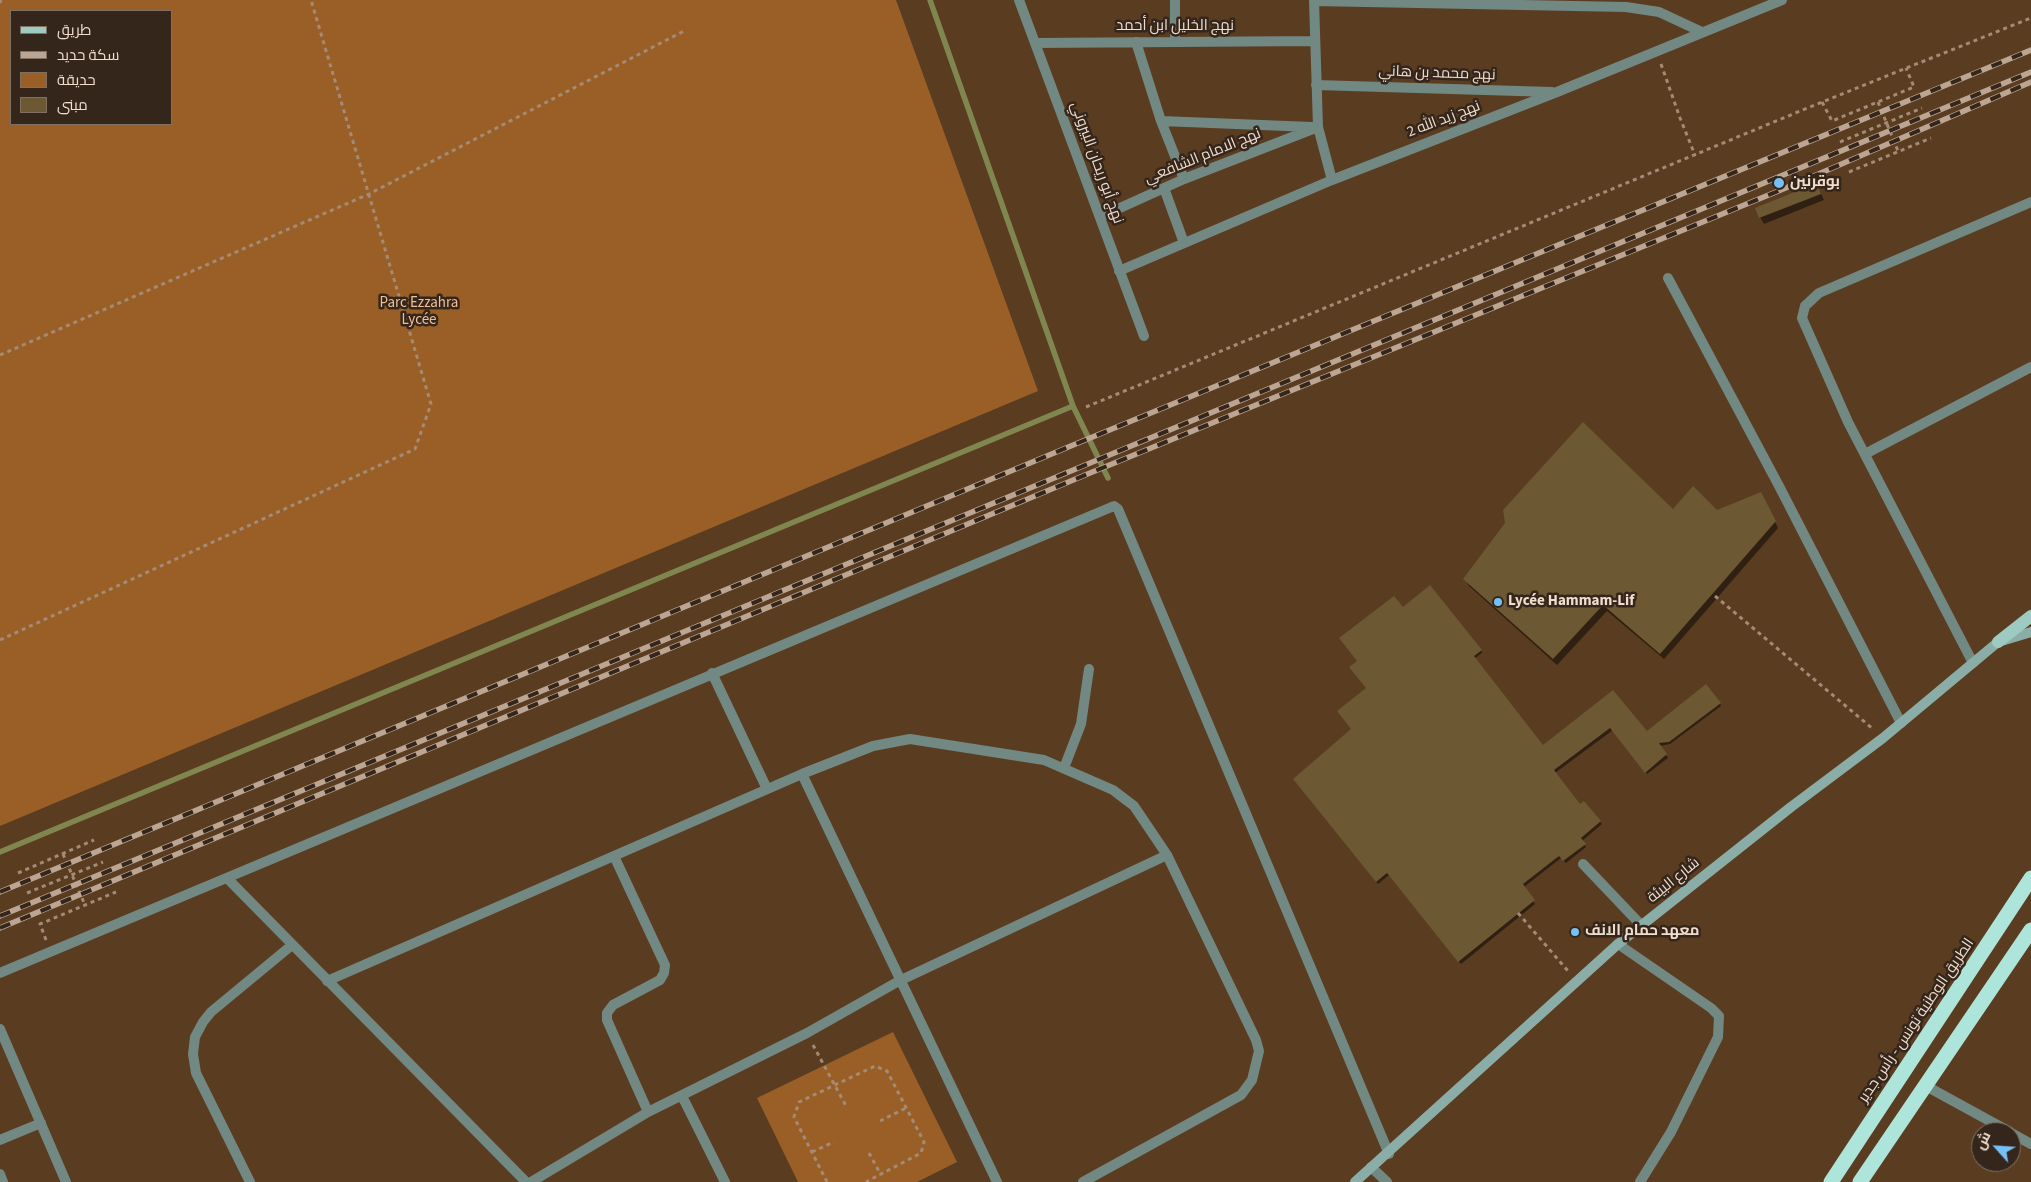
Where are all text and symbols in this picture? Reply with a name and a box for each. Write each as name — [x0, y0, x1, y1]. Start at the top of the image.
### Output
legend — [10, 10, 172, 125]
street label: نهج الخليل ابن أحمد — [1116, 18, 1234, 36]
text: طريق — [57, 20, 91, 41]
text: سكة حديد — [57, 45, 119, 66]
street label: نهج محمد بن هاني — [1378, 63, 1496, 85]
text: حديقة — [57, 70, 96, 91]
text: مبنى — [57, 95, 88, 116]
street label: نهج زيد الله 2 — [1405, 98, 1483, 142]
street label: نهج أبو ريحان البيروني — [1066, 100, 1126, 226]
street label: نهج الامام الشافعي — [1142, 125, 1264, 189]
place label: بوقرنين — [1790, 174, 1840, 192]
marker: بوقرنين — [1772, 176, 1786, 190]
park label: Parc Ezzahra Lycée — [380, 295, 458, 330]
place label: Lycée Hammam-Lif — [1508, 593, 1634, 611]
marker: Lycée Hammam-Lif — [1492, 596, 1504, 608]
street label: شارع البيئة — [1644, 854, 1704, 908]
place label: معهد حمام الانف — [1585, 923, 1700, 941]
marker: معهد حمام الانف — [1569, 926, 1581, 938]
street label: الطريق الوطنية تونس - رأس جدير — [1855, 936, 1979, 1106]
north arrow — [1971, 1122, 2021, 1172]
text: ش — [1970, 1128, 1996, 1153]

